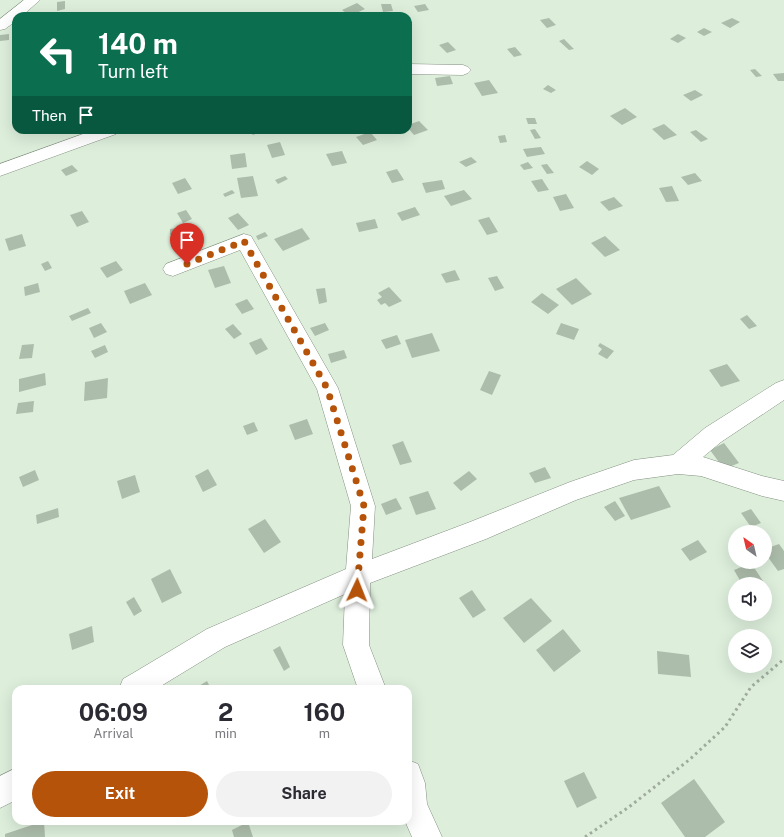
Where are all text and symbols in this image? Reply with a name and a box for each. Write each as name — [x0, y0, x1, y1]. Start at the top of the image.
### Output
text: 140 m — [98, 27, 178, 60]
icon: left — [32, 28, 84, 80]
text: Turn left — [98, 61, 168, 82]
icon: arrive — [75, 104, 97, 126]
text: Then — [32, 107, 67, 124]
pin — [170, 223, 204, 264]
icon: arrive — [176, 229, 198, 251]
north arrow — [728, 525, 772, 569]
map controls — [728, 525, 772, 673]
position arrow — [336, 569, 378, 611]
button: sound — [728, 577, 772, 621]
button: layers — [728, 629, 772, 673]
text: 06:09 — [79, 698, 148, 726]
text: 2 — [218, 698, 233, 726]
text: 160 — [304, 698, 345, 726]
text: Arrival — [93, 726, 133, 741]
text: min — [215, 726, 237, 741]
text: m — [319, 726, 330, 741]
button: Exit — [32, 771, 208, 817]
button: Share — [216, 771, 392, 817]

